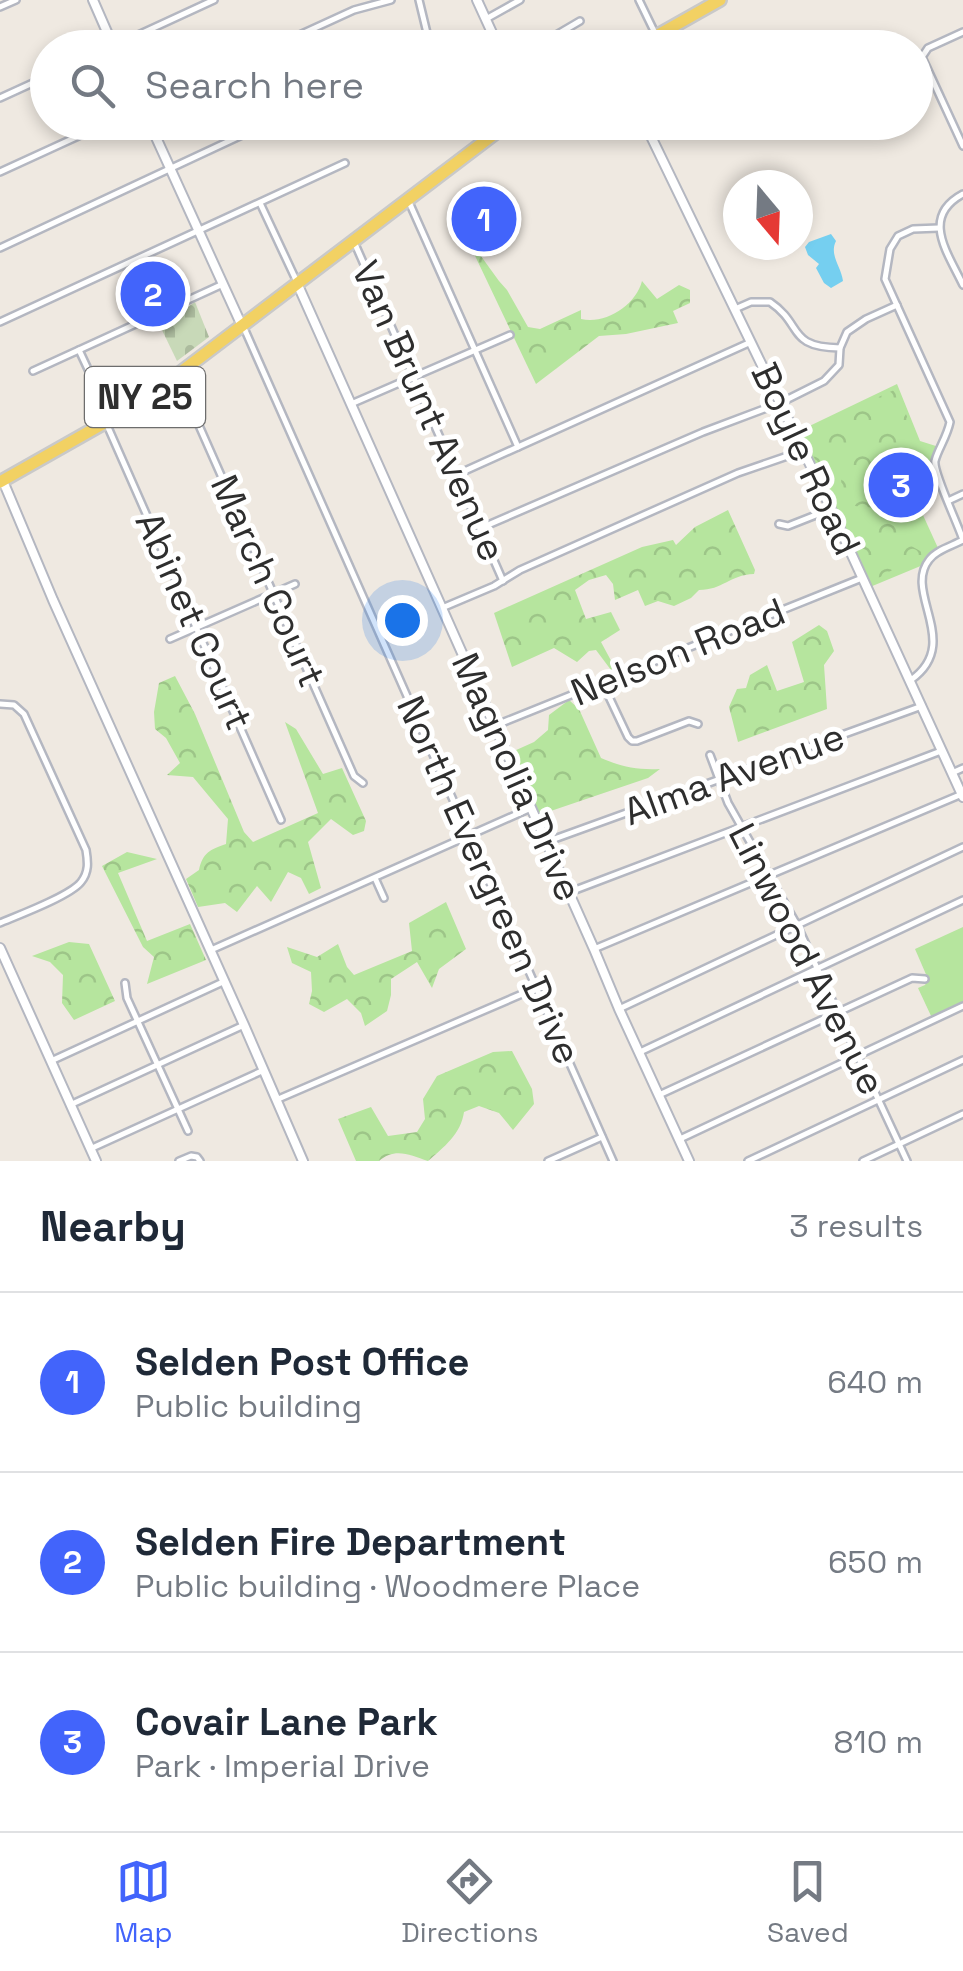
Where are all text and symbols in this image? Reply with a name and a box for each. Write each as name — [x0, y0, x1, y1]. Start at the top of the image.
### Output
search box — [30, 30, 933, 140]
icon: search — [65, 58, 120, 113]
text: Search here — [145, 61, 364, 109]
north arrow — [723, 170, 813, 260]
pin: 1 — [452, 182, 516, 256]
street label: Van Brunt Avenue — [341, 253, 517, 569]
pin: 2 — [120, 256, 186, 332]
street label: Boyle Road — [741, 355, 871, 563]
road number: NY 25 — [85, 367, 205, 427]
pin: 3 — [868, 448, 934, 522]
street label: March Court — [200, 468, 336, 694]
street label: Abinet Court — [125, 505, 263, 737]
street label: Nelson Road — [564, 587, 792, 717]
your location — [377, 595, 428, 646]
street label: Magnolia Drive — [441, 645, 593, 909]
street label: North Evergreen Drive — [386, 688, 592, 1072]
street label: Alma Avenue — [617, 712, 851, 836]
street label: Linwood Avenue — [718, 815, 896, 1103]
text: Nearby — [40, 1200, 186, 1253]
text: 3 results — [789, 1206, 923, 1246]
text: Selden Post Office — [135, 1338, 469, 1386]
text: 1 — [65, 1362, 80, 1402]
text: 640 m — [827, 1362, 923, 1402]
text: Public building — [135, 1386, 362, 1426]
text: Selden Fire Department — [135, 1518, 566, 1566]
text: 2 — [63, 1542, 82, 1582]
text: 650 m — [828, 1542, 923, 1582]
text: Public building · Woodmere Place — [135, 1566, 640, 1606]
text: Covair Lane Park — [135, 1698, 438, 1746]
text: 3 — [63, 1722, 82, 1762]
text: 810 m — [833, 1722, 923, 1762]
text: Park · Imperial Drive — [135, 1746, 430, 1786]
tab: Map — [114, 1854, 173, 1950]
tab: Directions — [401, 1854, 538, 1950]
tab: Saved — [767, 1854, 849, 1950]

